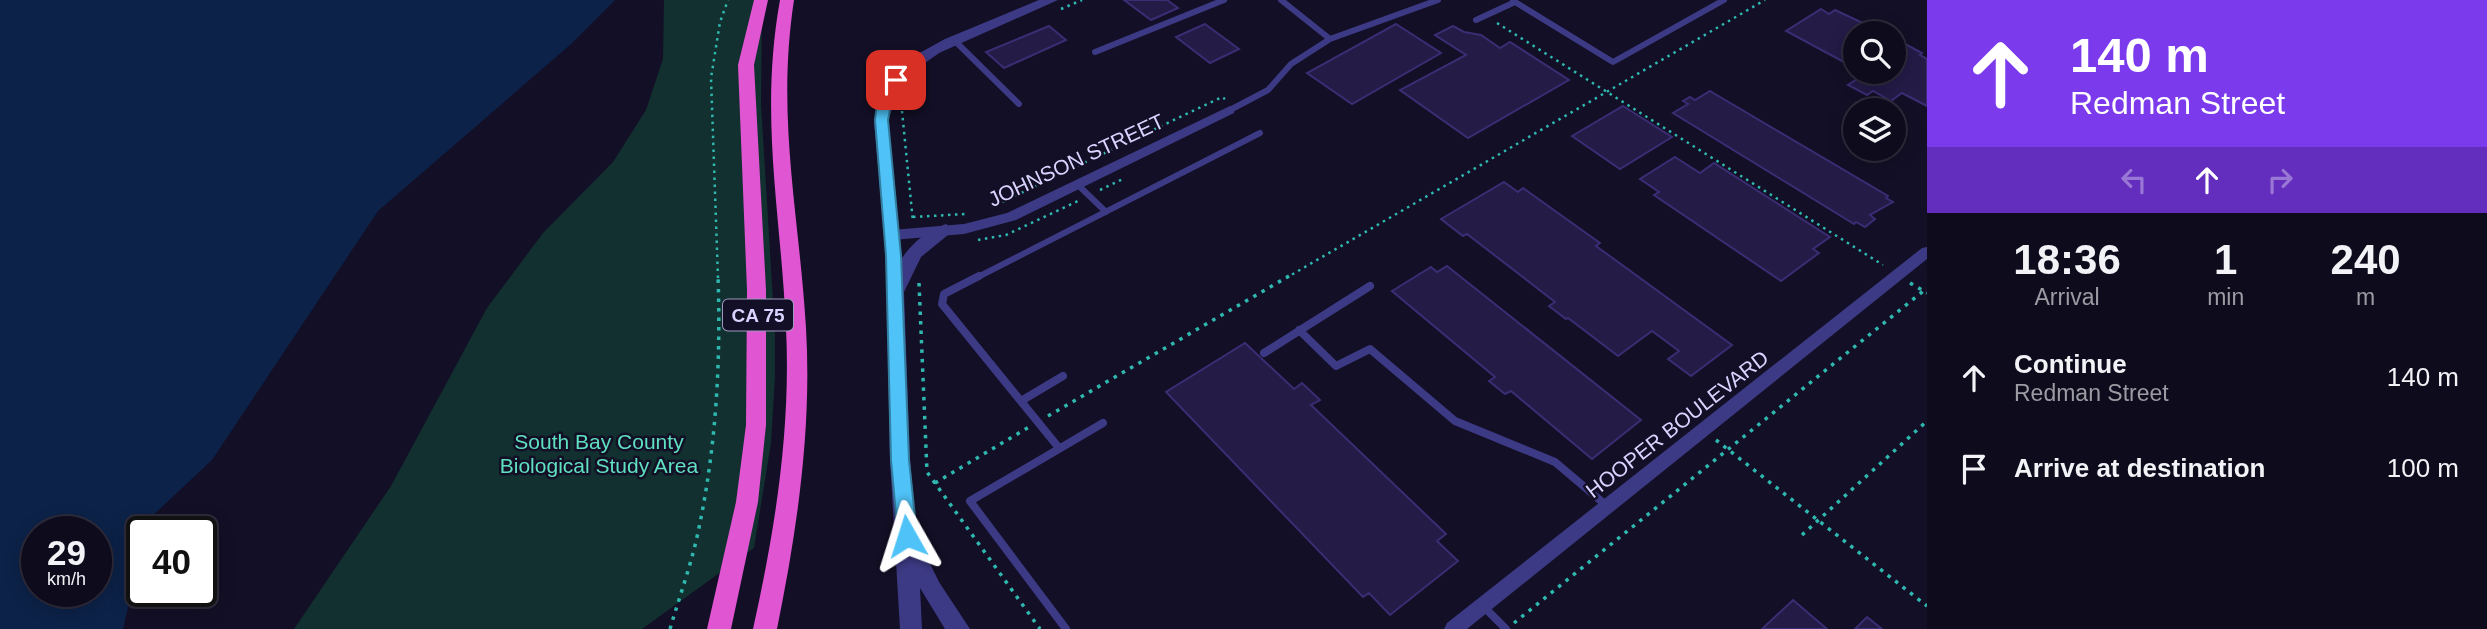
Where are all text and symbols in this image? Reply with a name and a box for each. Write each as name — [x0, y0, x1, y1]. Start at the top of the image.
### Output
map controls — [1843, 21, 1906, 161]
button: search — [1843, 21, 1906, 84]
icon: ahead — [1955, 28, 2046, 119]
text: 140 m — [2070, 28, 2209, 82]
pin — [866, 50, 926, 110]
icon: arrive — [877, 61, 915, 99]
text: Redman Street — [2070, 85, 2285, 121]
button: layers — [1843, 98, 1906, 161]
street label: JOHNSON STREET — [984, 109, 1168, 211]
icon: left — [2115, 161, 2153, 199]
icon: ahead — [2188, 161, 2226, 199]
icon: right — [2261, 161, 2299, 199]
text: 18:36 — [2013, 236, 2121, 283]
text: 1 — [2214, 236, 2237, 283]
text: 240 — [2331, 236, 2401, 283]
text: Arrival — [2034, 284, 2100, 310]
text: min — [2207, 284, 2244, 310]
text: m — [2356, 284, 2375, 310]
road number: CA 75 — [723, 300, 793, 330]
street label: HOOPER BOULEVARD — [1581, 346, 1773, 502]
text: Continue — [2014, 349, 2127, 379]
icon: ahead — [1955, 359, 1993, 397]
text: 140 m — [2387, 362, 2459, 392]
text: Redman Street — [2014, 380, 2169, 406]
park label: South Bay County Biological Study Area — [500, 430, 699, 477]
icon: arrive — [1955, 450, 1993, 488]
text: Arrive at destination — [2014, 453, 2265, 483]
text: 100 m — [2387, 453, 2459, 483]
position arrow — [870, 499, 944, 573]
speed limit sign: 40 — [126, 516, 217, 607]
text: 29 — [47, 533, 86, 572]
text: km/h — [47, 569, 86, 589]

